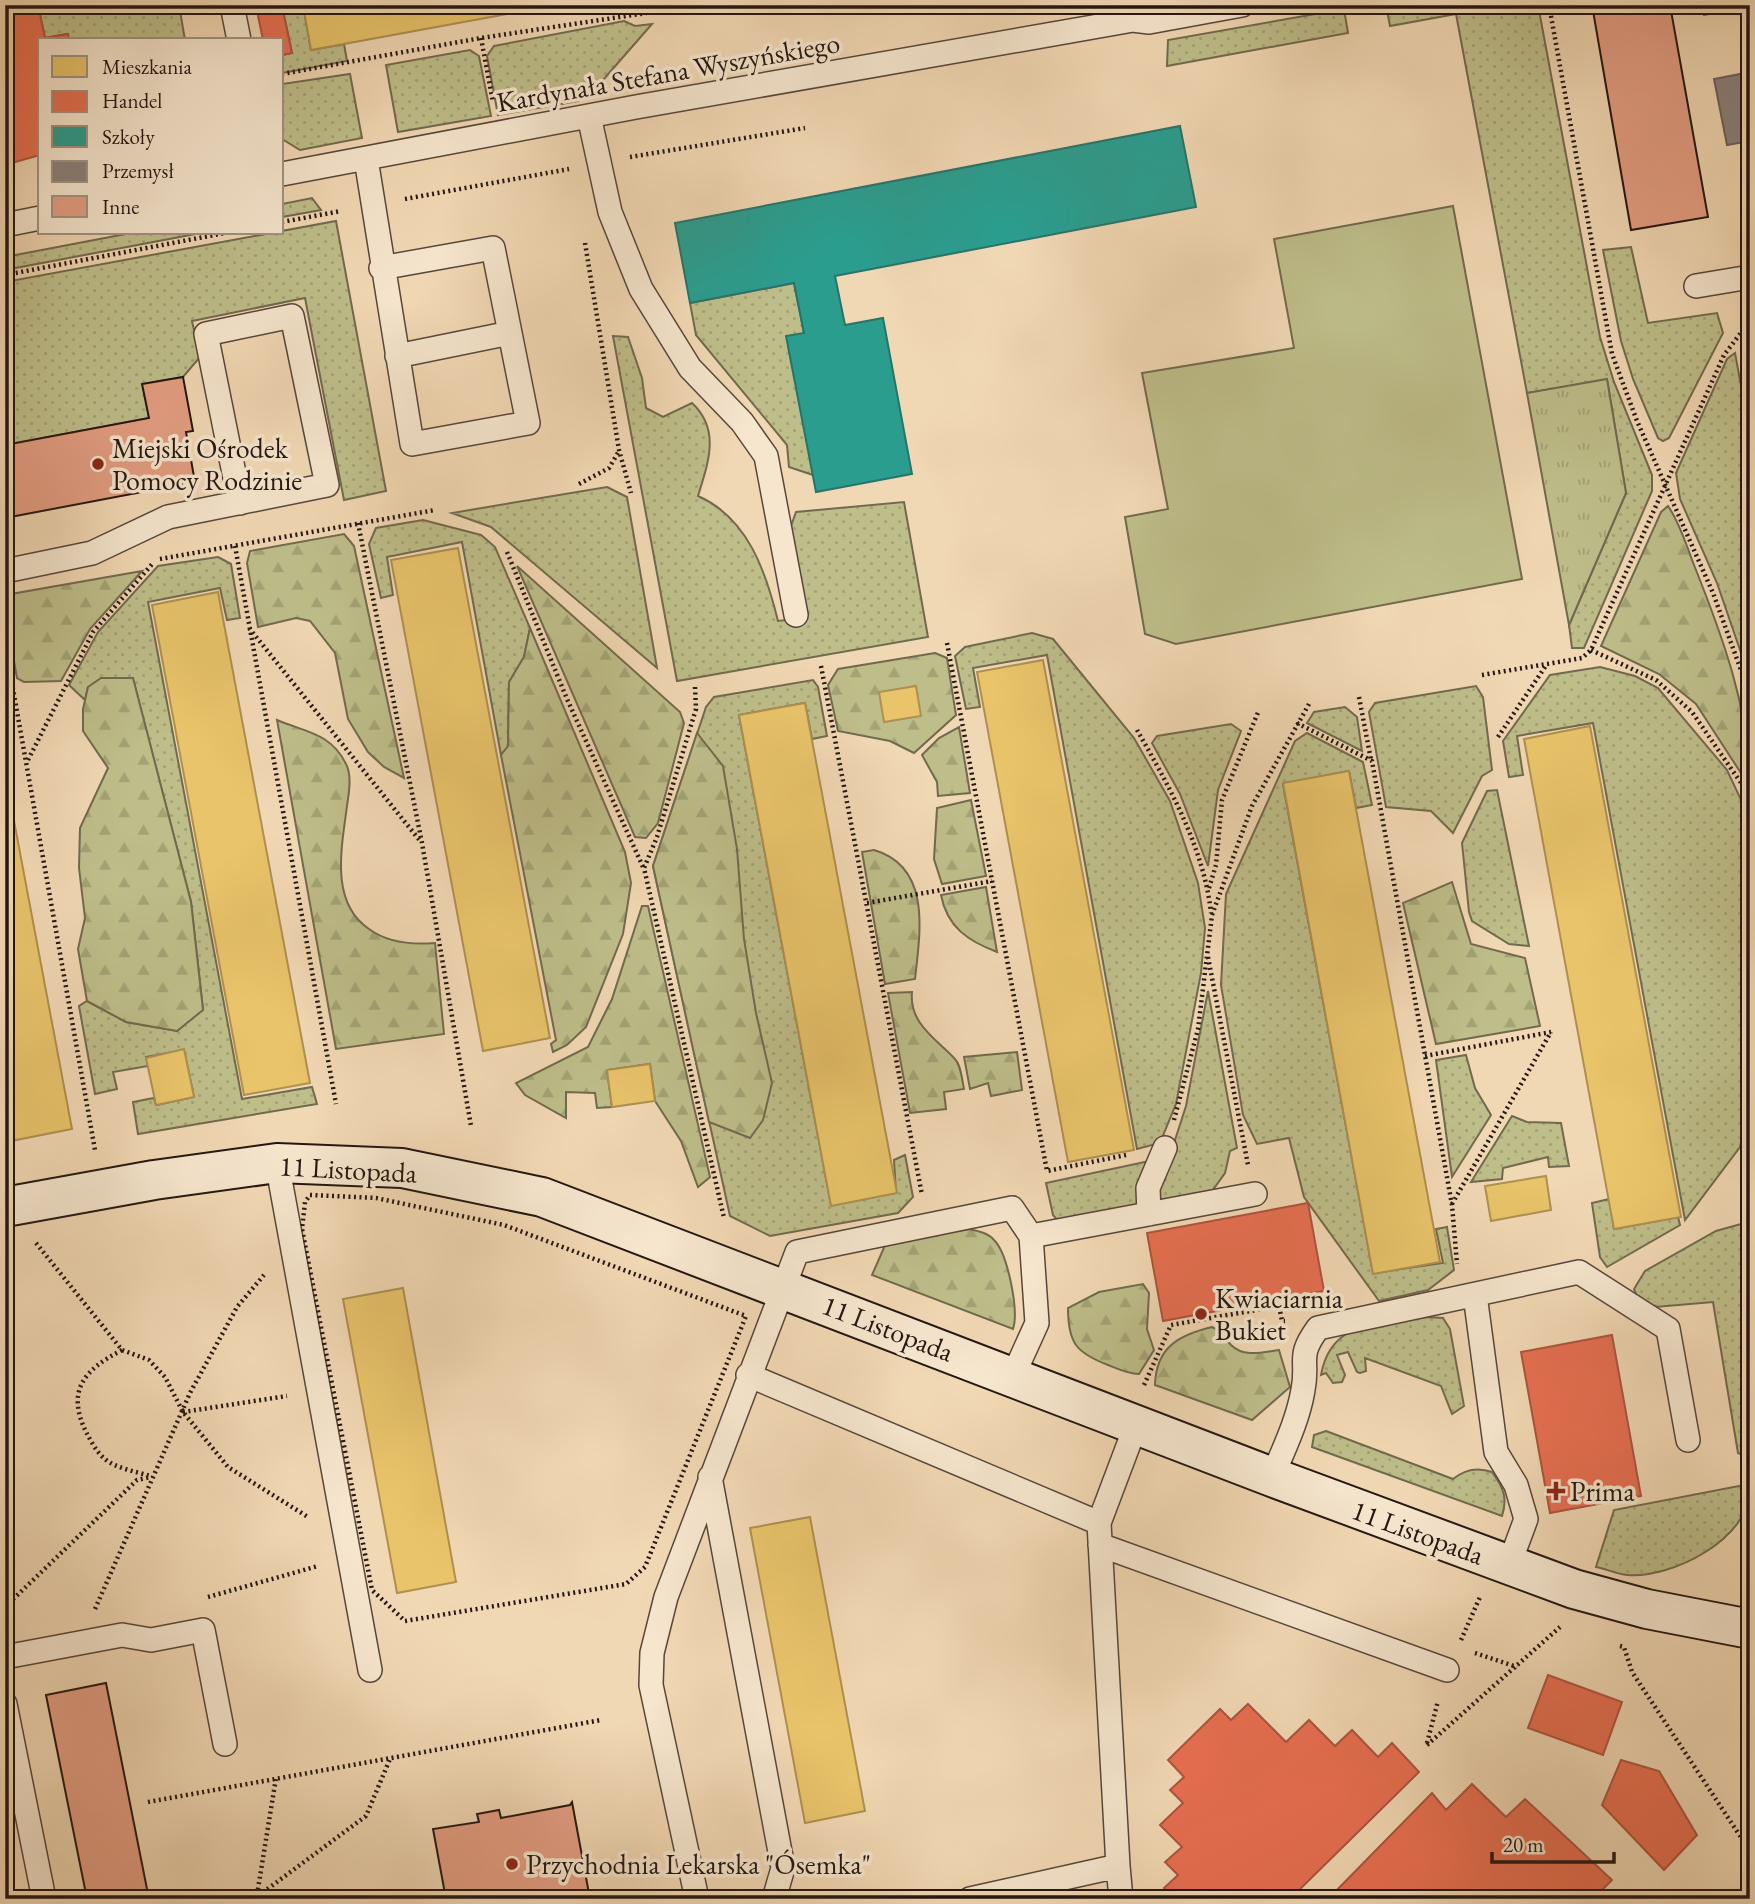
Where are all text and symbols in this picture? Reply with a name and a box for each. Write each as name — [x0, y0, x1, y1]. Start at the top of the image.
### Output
street label: Kardynała Stefana Wyszyńskiego — [494, 24, 842, 120]
legend — [38, 38, 284, 234]
text: Mieszkania — [102, 53, 192, 80]
text: Handel — [102, 87, 162, 114]
text: Szkoły — [102, 123, 155, 150]
text: Przemysł — [102, 157, 174, 184]
text: Inne — [102, 193, 140, 220]
place label: Miejski Ośrodek Pomocy Rodzinie — [112, 430, 302, 498]
marker: Miejski Ośrodek Pomocy Rodzinie — [90, 456, 106, 472]
street label: 11 Listopada — [278, 1147, 419, 1191]
place label: Kwiaciarnia Bukiet — [1215, 1280, 1344, 1348]
street label: 11 Listopada — [817, 1286, 960, 1370]
marker: Kwiaciarnia Bukiet — [1193, 1306, 1209, 1322]
place label: Prima — [1570, 1473, 1635, 1509]
marker: Prima — [1548, 1483, 1564, 1499]
street label: 11 Listopada — [1347, 1492, 1490, 1573]
scale bar — [1492, 1820, 1615, 1864]
text: 20 m — [1503, 1831, 1544, 1858]
place label: Przychodnia Lekarska "Ósemka" — [526, 1846, 871, 1882]
marker: Przychodnia Lekarska "Ósemka" — [504, 1856, 520, 1872]

